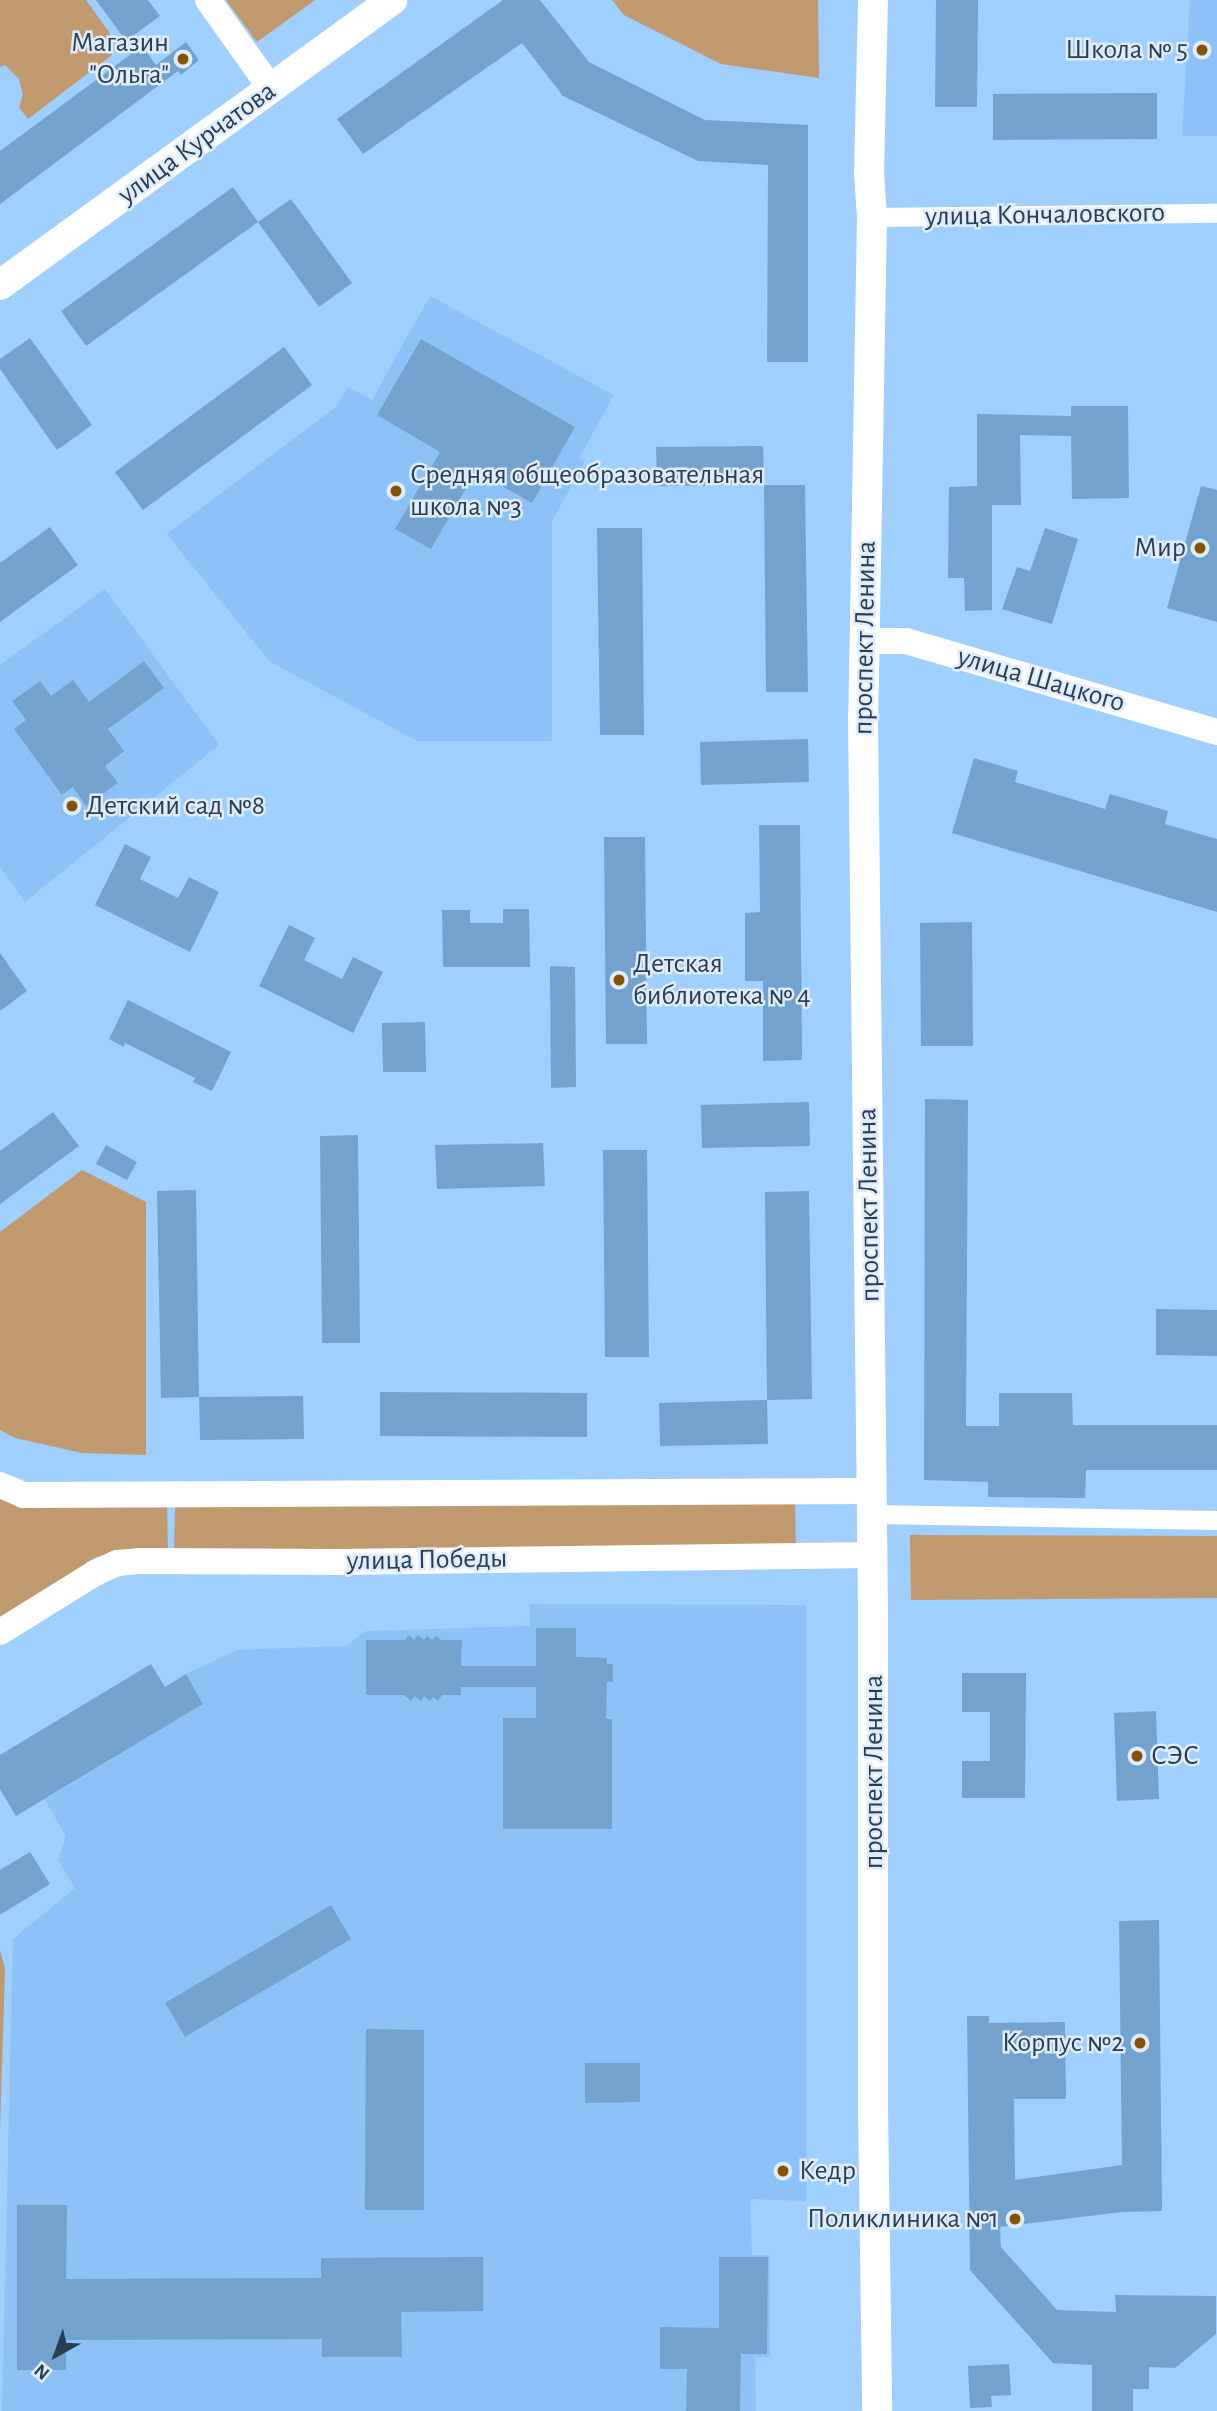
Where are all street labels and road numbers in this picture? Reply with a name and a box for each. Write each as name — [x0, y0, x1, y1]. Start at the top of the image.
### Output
street label: улица Курчатова — [111, 74, 283, 212]
street label: улица Кончаловского — [925, 196, 1165, 234]
street label: проспект Ленина — [847, 541, 883, 735]
street label: улица Шацкого — [953, 640, 1129, 720]
street label: проспект Ленина — [851, 1108, 887, 1302]
street label: улица Победы — [346, 1542, 508, 1578]
street label: проспект Ленина — [857, 1675, 891, 1869]

